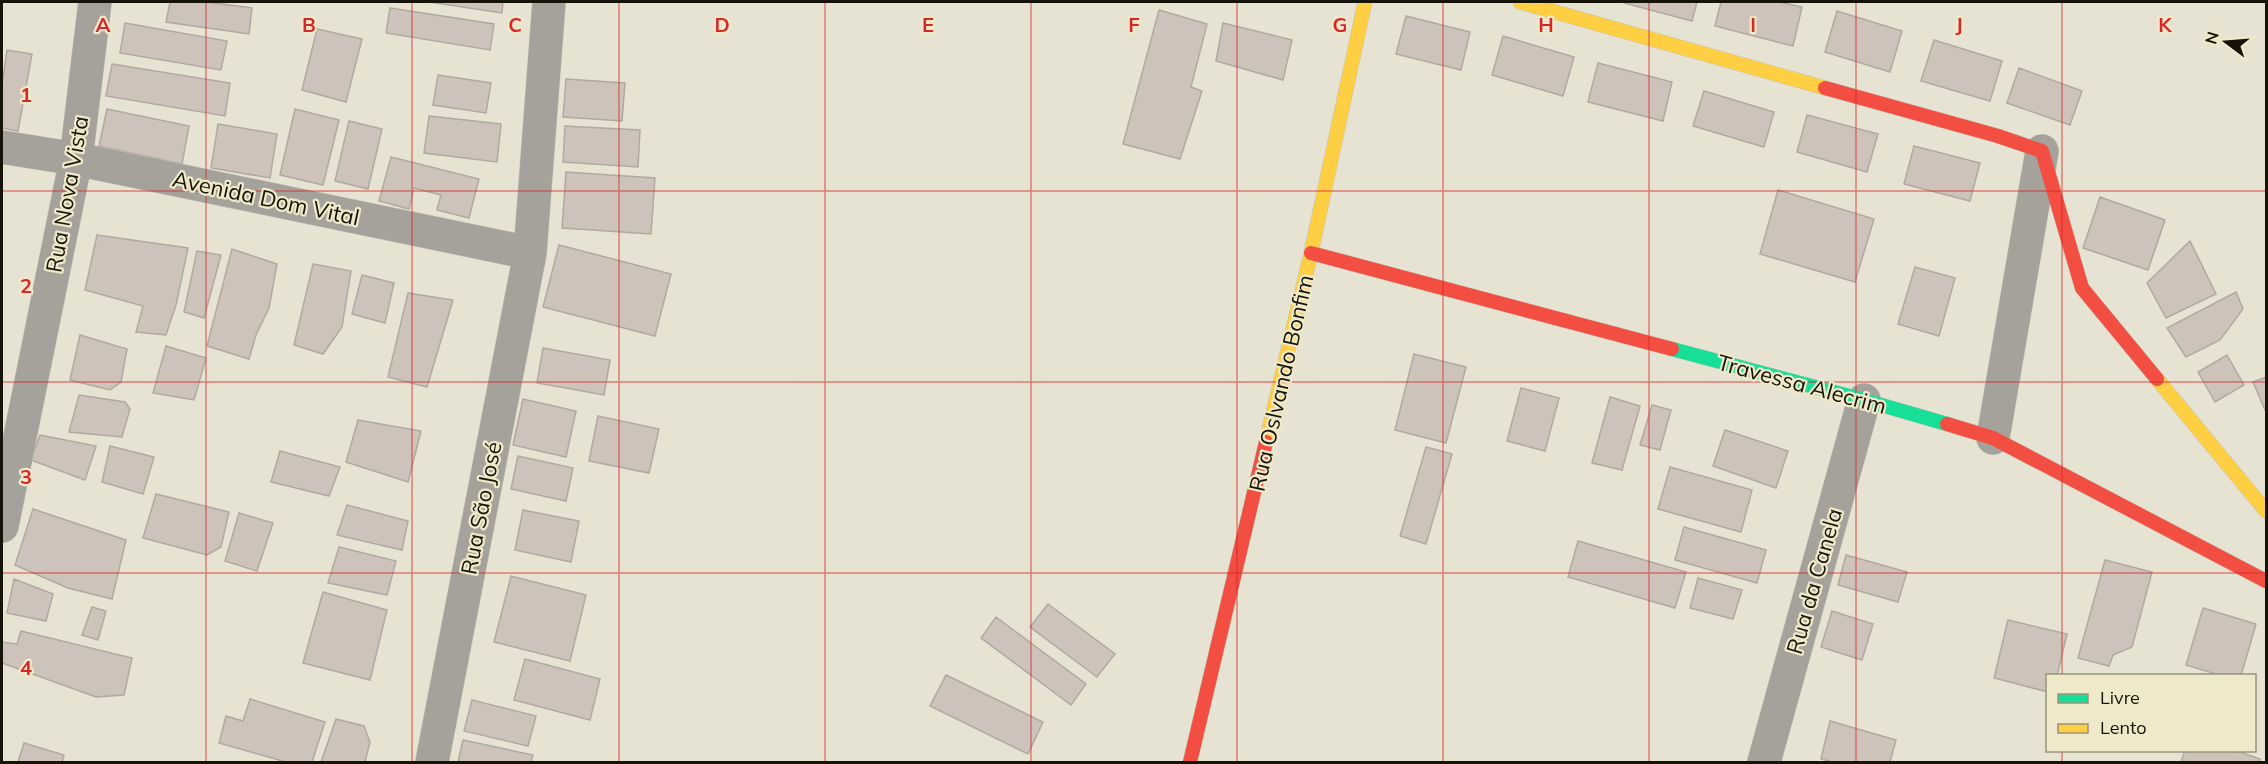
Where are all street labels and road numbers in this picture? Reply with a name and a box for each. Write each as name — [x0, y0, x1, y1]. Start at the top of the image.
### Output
street label: Rua Nova Vista — [39, 114, 95, 274]
street label: Avenida Dom Vital — [170, 165, 362, 231]
street label: Rua Oslvando Bonfim — [1242, 272, 1320, 494]
street label: Travessa Alecrim — [1715, 348, 1889, 420]
street label: Rua São José — [454, 439, 508, 577]
street label: Rua da Canela — [1780, 505, 1848, 657]

